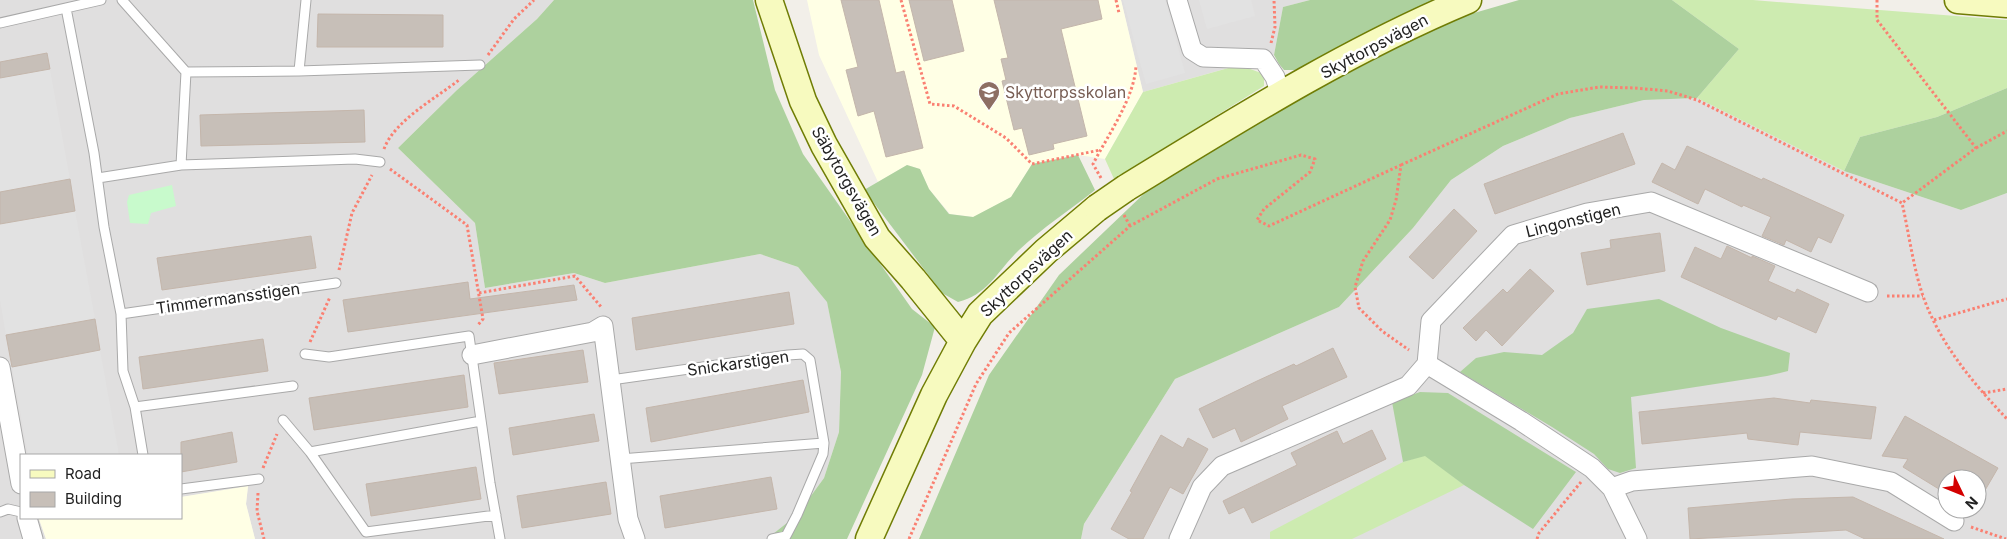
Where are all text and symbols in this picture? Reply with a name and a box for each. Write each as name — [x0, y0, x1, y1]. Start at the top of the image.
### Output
street label: Skyttorpsvägen — [1317, 9, 1431, 83]
school or university icon: Skyttorpsskolan — [977, 80, 1001, 111]
place label: Skyttorpsskolan — [1005, 82, 1126, 102]
street label: Säbytorgsvägen — [808, 123, 886, 239]
street label: Lingonstigen — [1523, 199, 1623, 241]
street label: Skyttorpsvägen — [976, 225, 1076, 321]
street label: Timmermansstigen — [155, 278, 301, 318]
street label: Snickarstigen — [686, 346, 790, 380]
legend — [20, 454, 182, 519]
text: Road — [65, 464, 101, 483]
north arrow — [1937, 469, 1987, 519]
text: Building — [65, 489, 122, 508]
text: N — [1962, 494, 1982, 513]

